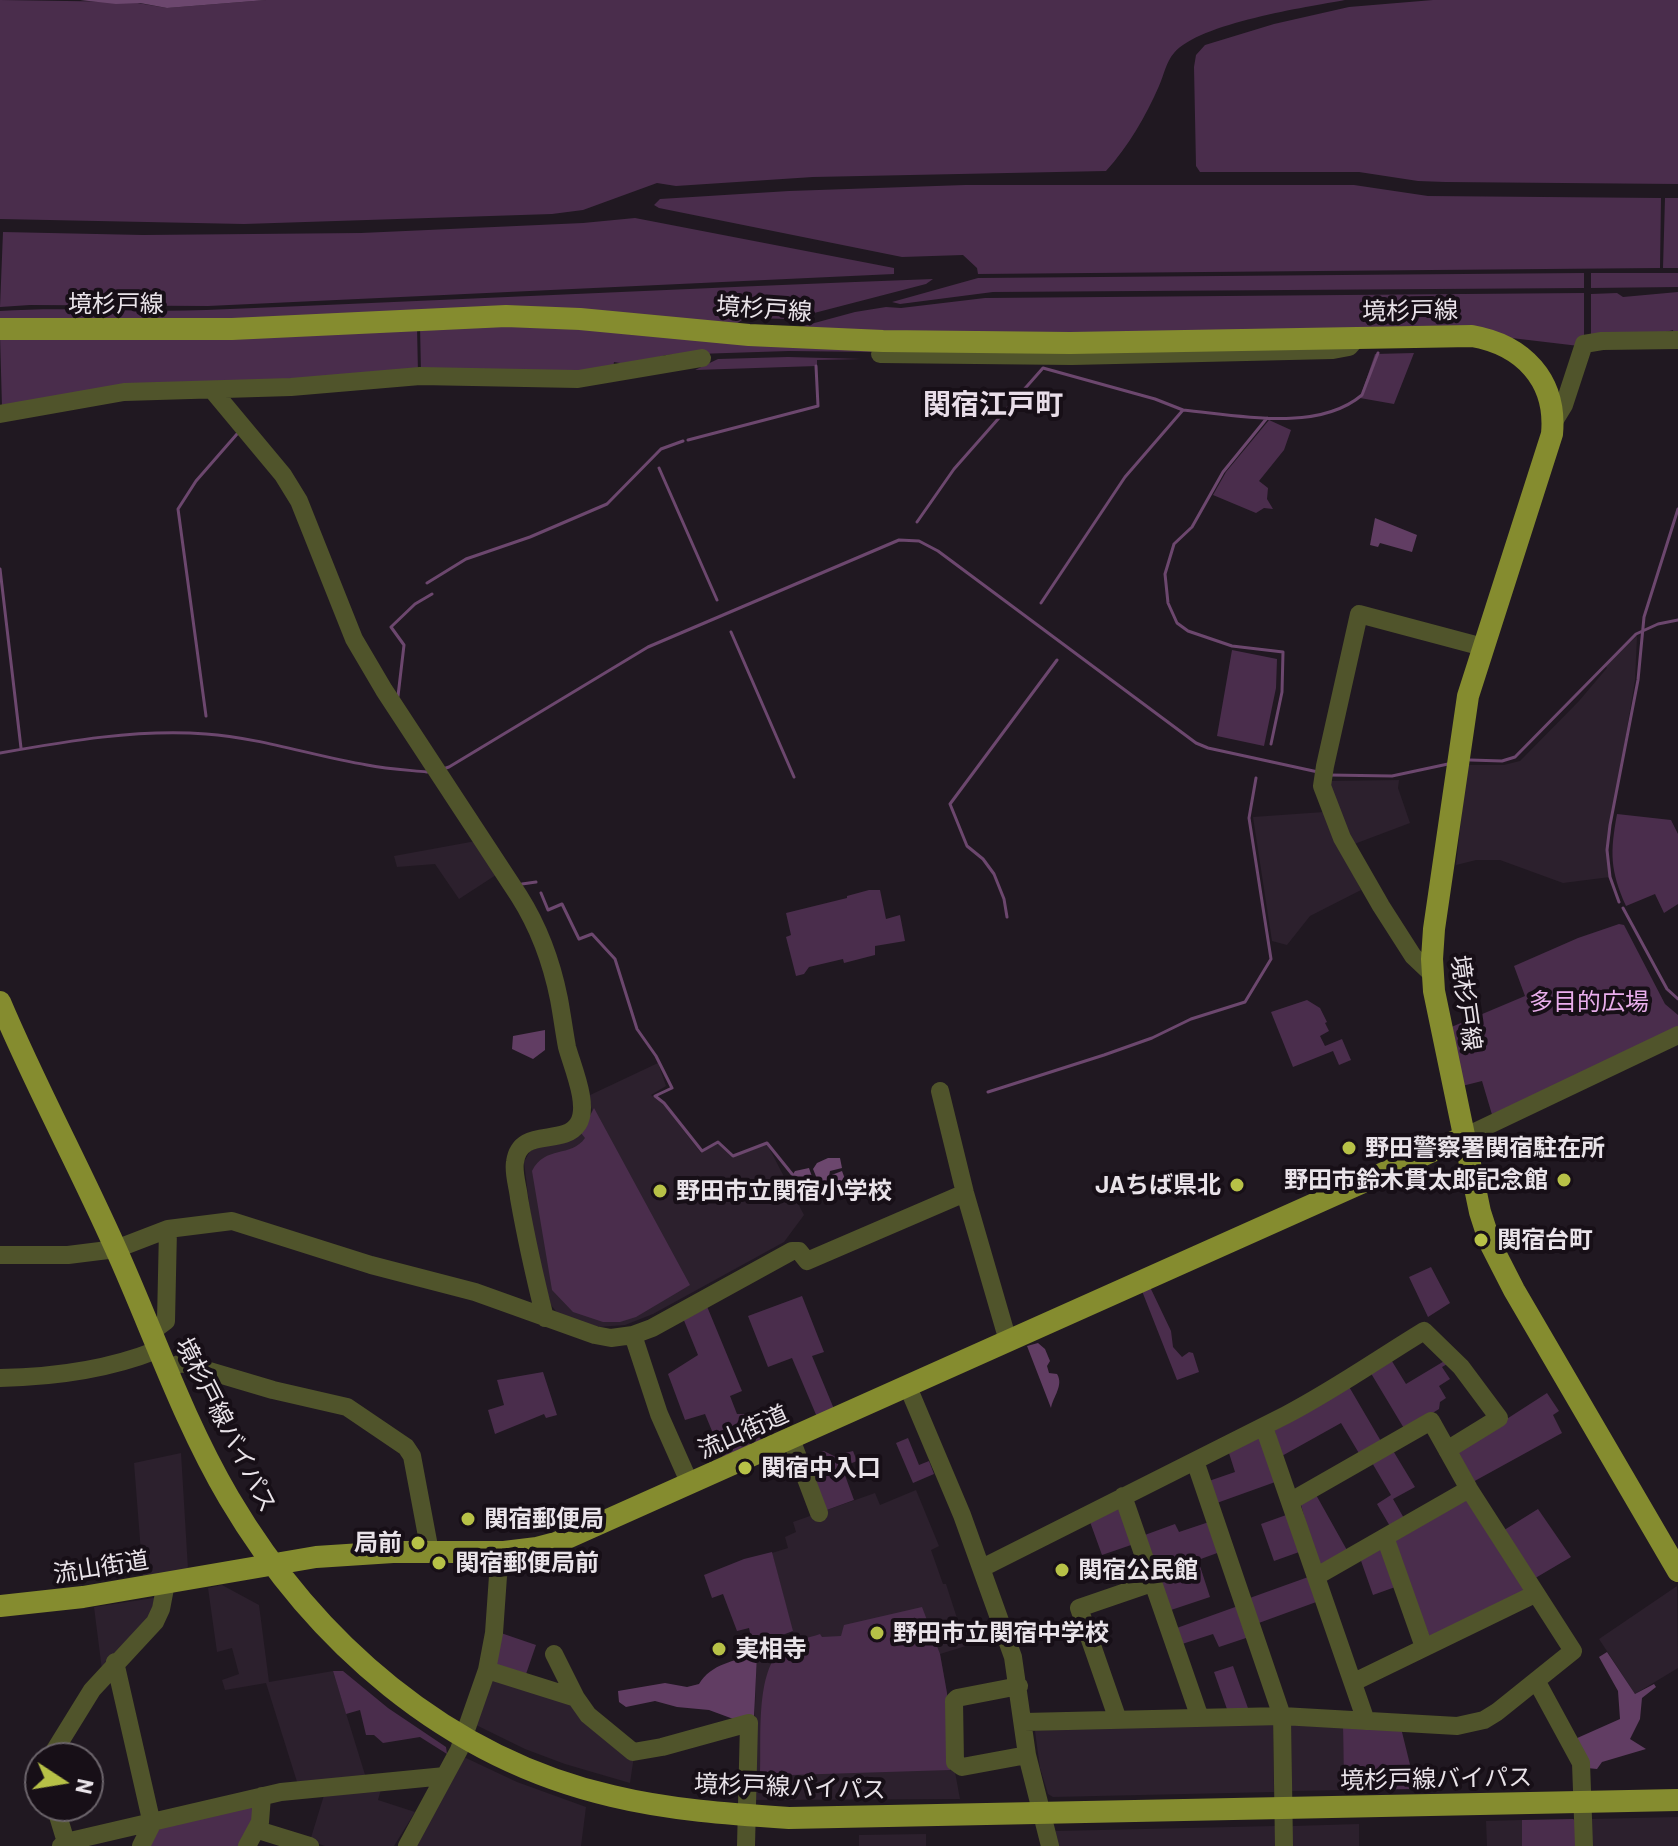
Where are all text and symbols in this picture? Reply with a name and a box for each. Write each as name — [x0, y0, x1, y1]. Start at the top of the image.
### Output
street label: 境杉戸線 — [68, 290, 164, 318]
street label: 境杉戸線 — [715, 291, 813, 327]
street label: 境杉戸線 — [1362, 296, 1458, 326]
district label: 関宿江戸町 — [923, 388, 1063, 422]
street label: 境杉戸線 — [1445, 953, 1487, 1053]
park label: 多目的広場 — [1529, 988, 1649, 1016]
place label: 野田警察署関宿駐在所 — [1365, 1134, 1605, 1162]
marker: 野田警察署関宿駐在所 — [1340, 1139, 1358, 1157]
place label: 野田市鈴木貫太郎記念館 — [1284, 1166, 1548, 1194]
place label: JAちば県北 — [1095, 1171, 1221, 1199]
marker: 野田市鈴木貫太郎記念館 — [1555, 1171, 1573, 1189]
marker: JAちば県北 — [1228, 1176, 1246, 1194]
place label: 野田市立関宿小学校 — [676, 1177, 892, 1205]
marker: 野田市立関宿小学校 — [651, 1182, 669, 1200]
place label: 関宿台町 — [1497, 1226, 1593, 1254]
marker: 関宿台町 — [1472, 1231, 1490, 1249]
street label: 境杉戸線バイパス — [170, 1333, 282, 1517]
street label: 流山街道 — [693, 1399, 793, 1465]
place label: 関宿中入口 — [761, 1454, 881, 1482]
marker: 関宿中入口 — [736, 1459, 754, 1477]
place label: 関宿郵便局 — [484, 1505, 604, 1533]
marker: 関宿郵便局 — [459, 1510, 477, 1528]
place label: 局前 — [354, 1529, 402, 1557]
marker: 局前 — [409, 1534, 427, 1552]
street label: 流山街道 — [51, 1545, 151, 1589]
place label: 関宿郵便局前 — [455, 1549, 599, 1577]
marker: 関宿郵便局前 — [430, 1554, 448, 1572]
place label: 関宿公民館 — [1078, 1556, 1198, 1584]
marker: 関宿公民館 — [1053, 1561, 1071, 1579]
place label: 野田市立関宿中学校 — [893, 1619, 1109, 1647]
marker: 野田市立関宿中学校 — [868, 1624, 886, 1642]
place label: 実相寺 — [735, 1635, 807, 1663]
marker: 実相寺 — [710, 1640, 728, 1658]
north arrow — [24, 1742, 104, 1822]
street label: 境杉戸線バイパス — [1340, 1763, 1532, 1795]
street label: 境杉戸線バイパス — [694, 1769, 886, 1805]
text: N — [71, 1777, 100, 1796]

